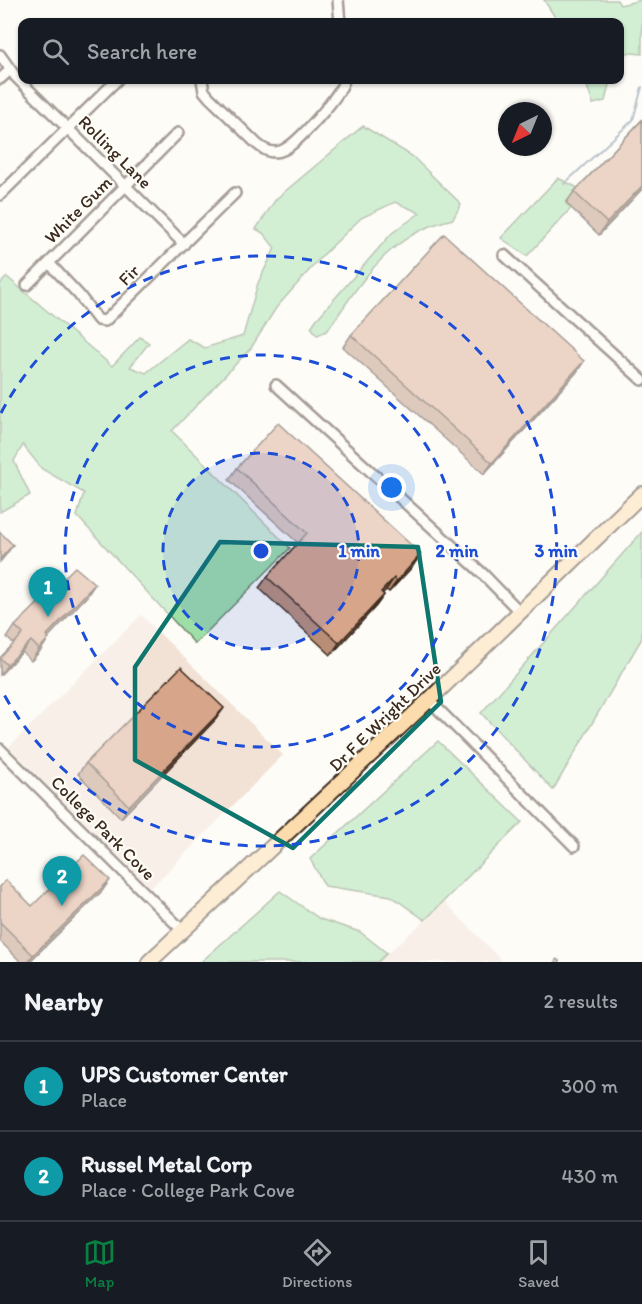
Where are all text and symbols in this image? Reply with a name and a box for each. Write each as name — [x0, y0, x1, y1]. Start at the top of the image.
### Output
search box — [18, 18, 624, 84]
icon: search — [39, 35, 72, 68]
text: Search here — [87, 38, 197, 65]
north arrow — [498, 102, 552, 156]
street label: Rolling Lane — [74, 111, 156, 193]
street label: White Gum — [40, 172, 116, 248]
street label: Fir — [114, 259, 145, 290]
your location — [377, 473, 406, 502]
text: 1 min — [338, 540, 380, 562]
text: 2 min — [436, 540, 479, 562]
text: 3 min — [534, 540, 578, 562]
centre of rings — [251, 541, 271, 561]
pin: 1 — [28, 568, 68, 617]
street label: Dr F E Wright Drive — [324, 658, 446, 776]
street label: College Park Cove — [46, 771, 160, 885]
pin: 2 — [42, 856, 82, 906]
text: Nearby — [24, 985, 103, 1017]
text: 2 results — [544, 989, 618, 1013]
text: UPS Customer Center — [81, 1061, 288, 1088]
text: 1 — [39, 1074, 48, 1098]
text: 300 m — [561, 1074, 618, 1098]
text: Place — [81, 1088, 127, 1112]
text: Russel Metal Corp — [81, 1151, 252, 1178]
text: 2 — [38, 1164, 49, 1188]
text: 430 m — [561, 1164, 618, 1188]
text: Place · College Park Cove — [81, 1178, 295, 1202]
tab: Map — [83, 1236, 116, 1291]
tab: Directions — [282, 1236, 352, 1291]
tab: Saved — [518, 1236, 559, 1291]

